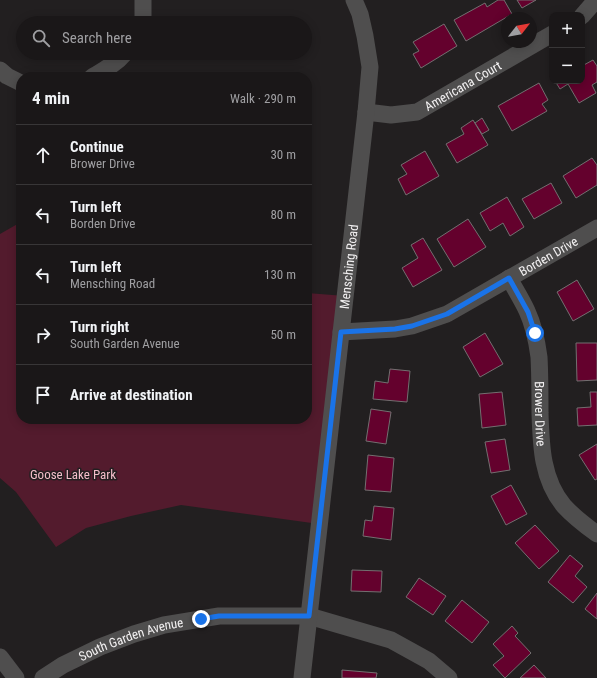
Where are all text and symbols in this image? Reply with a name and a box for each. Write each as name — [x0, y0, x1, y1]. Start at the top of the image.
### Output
north arrow — [501, 12, 537, 48]
map controls — [549, 12, 585, 84]
button: + — [549, 12, 585, 48]
search box — [16, 16, 312, 60]
icon: search — [30, 27, 52, 49]
text: Search here — [62, 29, 132, 47]
button: − — [549, 48, 585, 84]
street label: Americana Court — [422, 58, 504, 114]
text: 4 min — [32, 88, 70, 108]
text: Walk · 290 m — [230, 91, 296, 106]
text: Continue — [70, 138, 124, 156]
icon: ahead — [32, 144, 54, 166]
text: 30 m — [270, 147, 296, 162]
text: Brower Drive — [70, 156, 135, 171]
text: Turn left — [70, 198, 121, 216]
icon: left — [32, 204, 54, 226]
text: 80 m — [270, 207, 296, 222]
text: Borden Drive — [70, 216, 135, 231]
street label: Mensching Road — [337, 223, 361, 310]
street label: Borden Drive — [516, 234, 580, 279]
text: Turn left — [70, 258, 121, 276]
icon: left — [32, 264, 54, 286]
text: 130 m — [264, 267, 296, 282]
text: Mensching Road — [70, 276, 155, 291]
text: Turn right — [70, 318, 129, 336]
icon: right — [32, 324, 54, 346]
route start — [526, 324, 544, 342]
text: 50 m — [270, 327, 296, 342]
text: South Garden Avenue — [70, 336, 180, 351]
street label: Brower Drive — [532, 381, 549, 447]
icon: arrive — [32, 384, 54, 406]
text: Arrive at destination — [70, 386, 193, 404]
park label: Goose Lake Park — [30, 467, 116, 482]
route end — [192, 610, 210, 628]
street label: South Garden Avenue — [76, 615, 184, 664]

